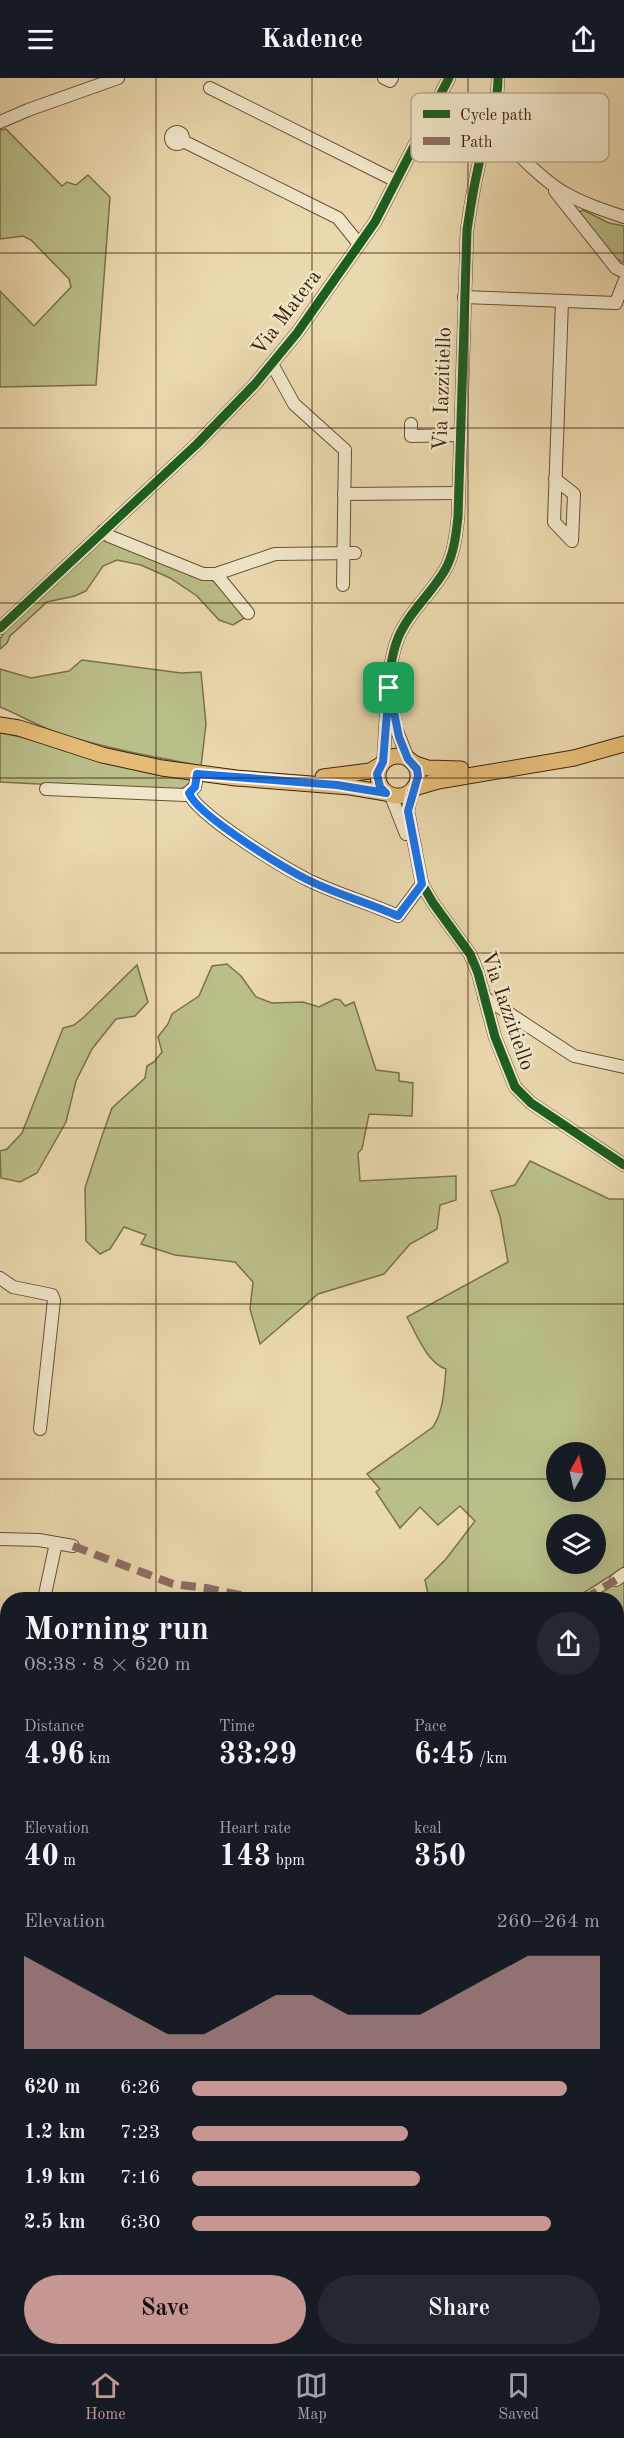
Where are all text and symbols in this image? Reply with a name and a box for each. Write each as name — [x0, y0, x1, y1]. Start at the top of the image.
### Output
icon: menu — [24, 23, 57, 56]
icon: share — [567, 23, 600, 56]
text: Kadence — [261, 26, 363, 53]
legend — [411, 93, 609, 162]
text: Cycle path — [460, 108, 532, 124]
text: Path — [460, 135, 493, 151]
street label: Via Matera — [248, 266, 326, 360]
street label: Via Iazzitiello — [430, 326, 456, 452]
pin — [363, 662, 414, 713]
icon: arrive — [372, 671, 405, 704]
street label: Via Iazzitiello — [477, 949, 537, 1073]
north arrow — [546, 1442, 606, 1502]
map controls — [546, 1442, 606, 1574]
button: layers — [546, 1514, 606, 1574]
button: share — [537, 1612, 600, 1675]
text: Morning run — [24, 1614, 209, 1647]
text: 08:38 · 8 × 620 m — [24, 1655, 191, 1675]
text: Distance — [24, 1719, 84, 1735]
text: Time — [219, 1719, 255, 1735]
text: Pace — [414, 1719, 446, 1735]
text: 4.96 — [24, 1740, 85, 1770]
text: 33:29 — [219, 1740, 297, 1770]
text: 6:45 — [414, 1740, 475, 1770]
text: km — [85, 1751, 110, 1767]
text: /km — [475, 1751, 507, 1767]
text: Elevation — [24, 1821, 89, 1837]
text: Heart rate — [219, 1821, 291, 1837]
text: kcal — [414, 1821, 442, 1837]
text: 40 — [24, 1842, 59, 1872]
text: 143 — [219, 1842, 271, 1872]
text: 350 — [414, 1842, 466, 1872]
text: m — [59, 1853, 76, 1869]
text: bpm — [271, 1853, 305, 1869]
text: Elevation — [24, 1912, 105, 1932]
text: 260–264 m — [497, 1912, 600, 1932]
text: 620 m — [24, 2078, 80, 2098]
text: 6:26 — [120, 2078, 160, 2098]
text: 1.2 km — [24, 2123, 86, 2143]
text: 7:23 — [120, 2123, 160, 2143]
text: 1.9 km — [24, 2168, 86, 2188]
text: 7:16 — [120, 2168, 160, 2188]
text: 2.5 km — [24, 2213, 86, 2233]
text: 6:30 — [120, 2213, 160, 2233]
button: Save — [24, 2275, 306, 2344]
button: Share — [318, 2275, 600, 2344]
tab: Home — [85, 2369, 126, 2425]
tab: Map — [295, 2369, 328, 2425]
tab: Saved — [498, 2369, 539, 2425]

